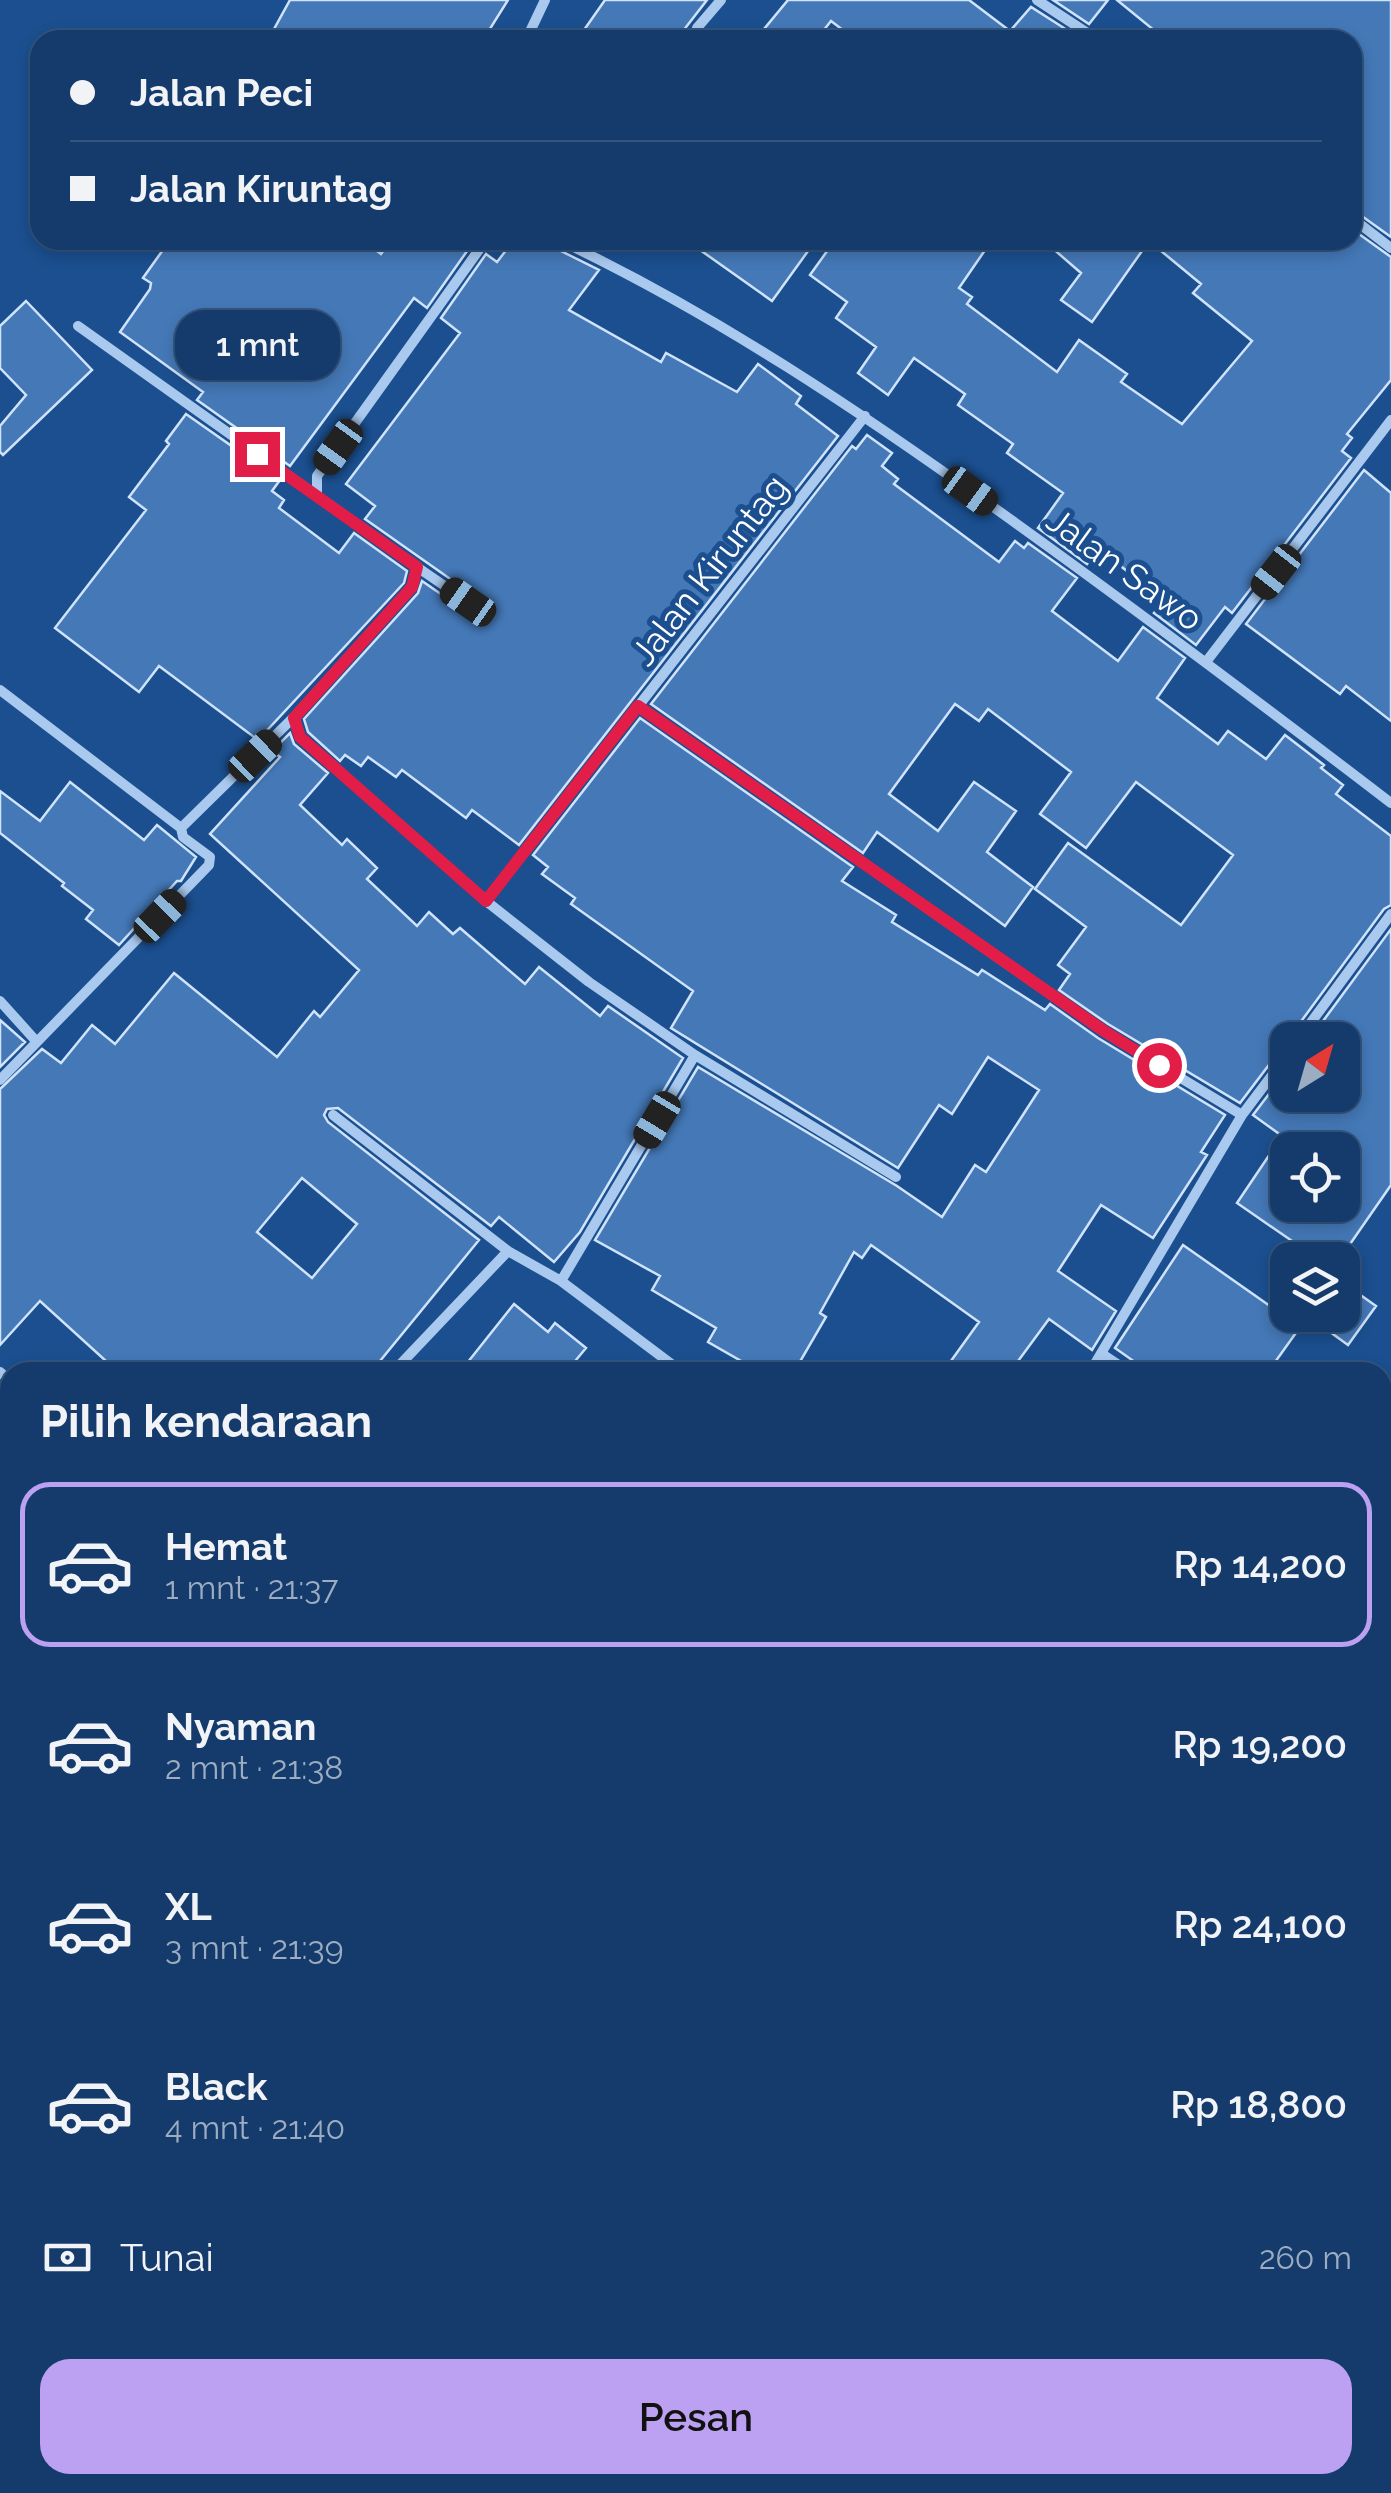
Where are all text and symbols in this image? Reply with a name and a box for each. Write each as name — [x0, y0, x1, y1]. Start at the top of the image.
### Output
text: Jalan Peci — [130, 70, 313, 115]
text: Jalan Kiruntag — [130, 166, 393, 211]
callout: 1 mnt — [174, 309, 340, 379]
text: 1 mnt — [216, 326, 299, 363]
car — [308, 414, 368, 480]
route end — [235, 432, 280, 477]
car — [937, 461, 1003, 521]
street label: Jalan Kiruntag — [622, 467, 796, 673]
street label: Jalan Sawo — [1039, 499, 1211, 639]
car — [1246, 539, 1306, 605]
car — [435, 573, 501, 631]
car — [223, 724, 287, 788]
car — [128, 884, 192, 948]
north arrow — [1270, 1022, 1360, 1112]
map controls — [1270, 1022, 1360, 1332]
route start — [1137, 1043, 1182, 1088]
car — [629, 1087, 685, 1153]
button: locate — [1270, 1132, 1360, 1222]
button: layers — [1270, 1242, 1360, 1332]
text: Pilih kendaraan — [40, 1395, 372, 1448]
icon: car — [45, 1520, 135, 1610]
text: Hemat — [165, 1524, 287, 1569]
text: Rp 14,200 — [1174, 1542, 1347, 1587]
text: 1 mnt · 21:37 — [165, 1569, 338, 1606]
icon: car — [45, 1700, 135, 1790]
text: Nyaman — [165, 1704, 316, 1749]
text: Rp 19,200 — [1173, 1722, 1347, 1767]
text: 2 mnt · 21:38 — [165, 1749, 343, 1786]
icon: car — [45, 1880, 135, 1970]
text: XL — [165, 1884, 212, 1929]
text: Rp 24,100 — [1174, 1902, 1347, 1947]
text: 3 mnt · 21:39 — [165, 1929, 343, 1966]
icon: car — [45, 2060, 135, 2150]
text: Black — [165, 2064, 267, 2109]
text: Rp 18,800 — [1170, 2082, 1347, 2127]
text: 4 mnt · 21:40 — [165, 2109, 345, 2146]
icon: cash — [40, 2230, 95, 2285]
text: Tunai — [120, 2235, 214, 2280]
text: 260 m — [1259, 2239, 1352, 2276]
button: Pesan — [40, 2359, 1352, 2474]

